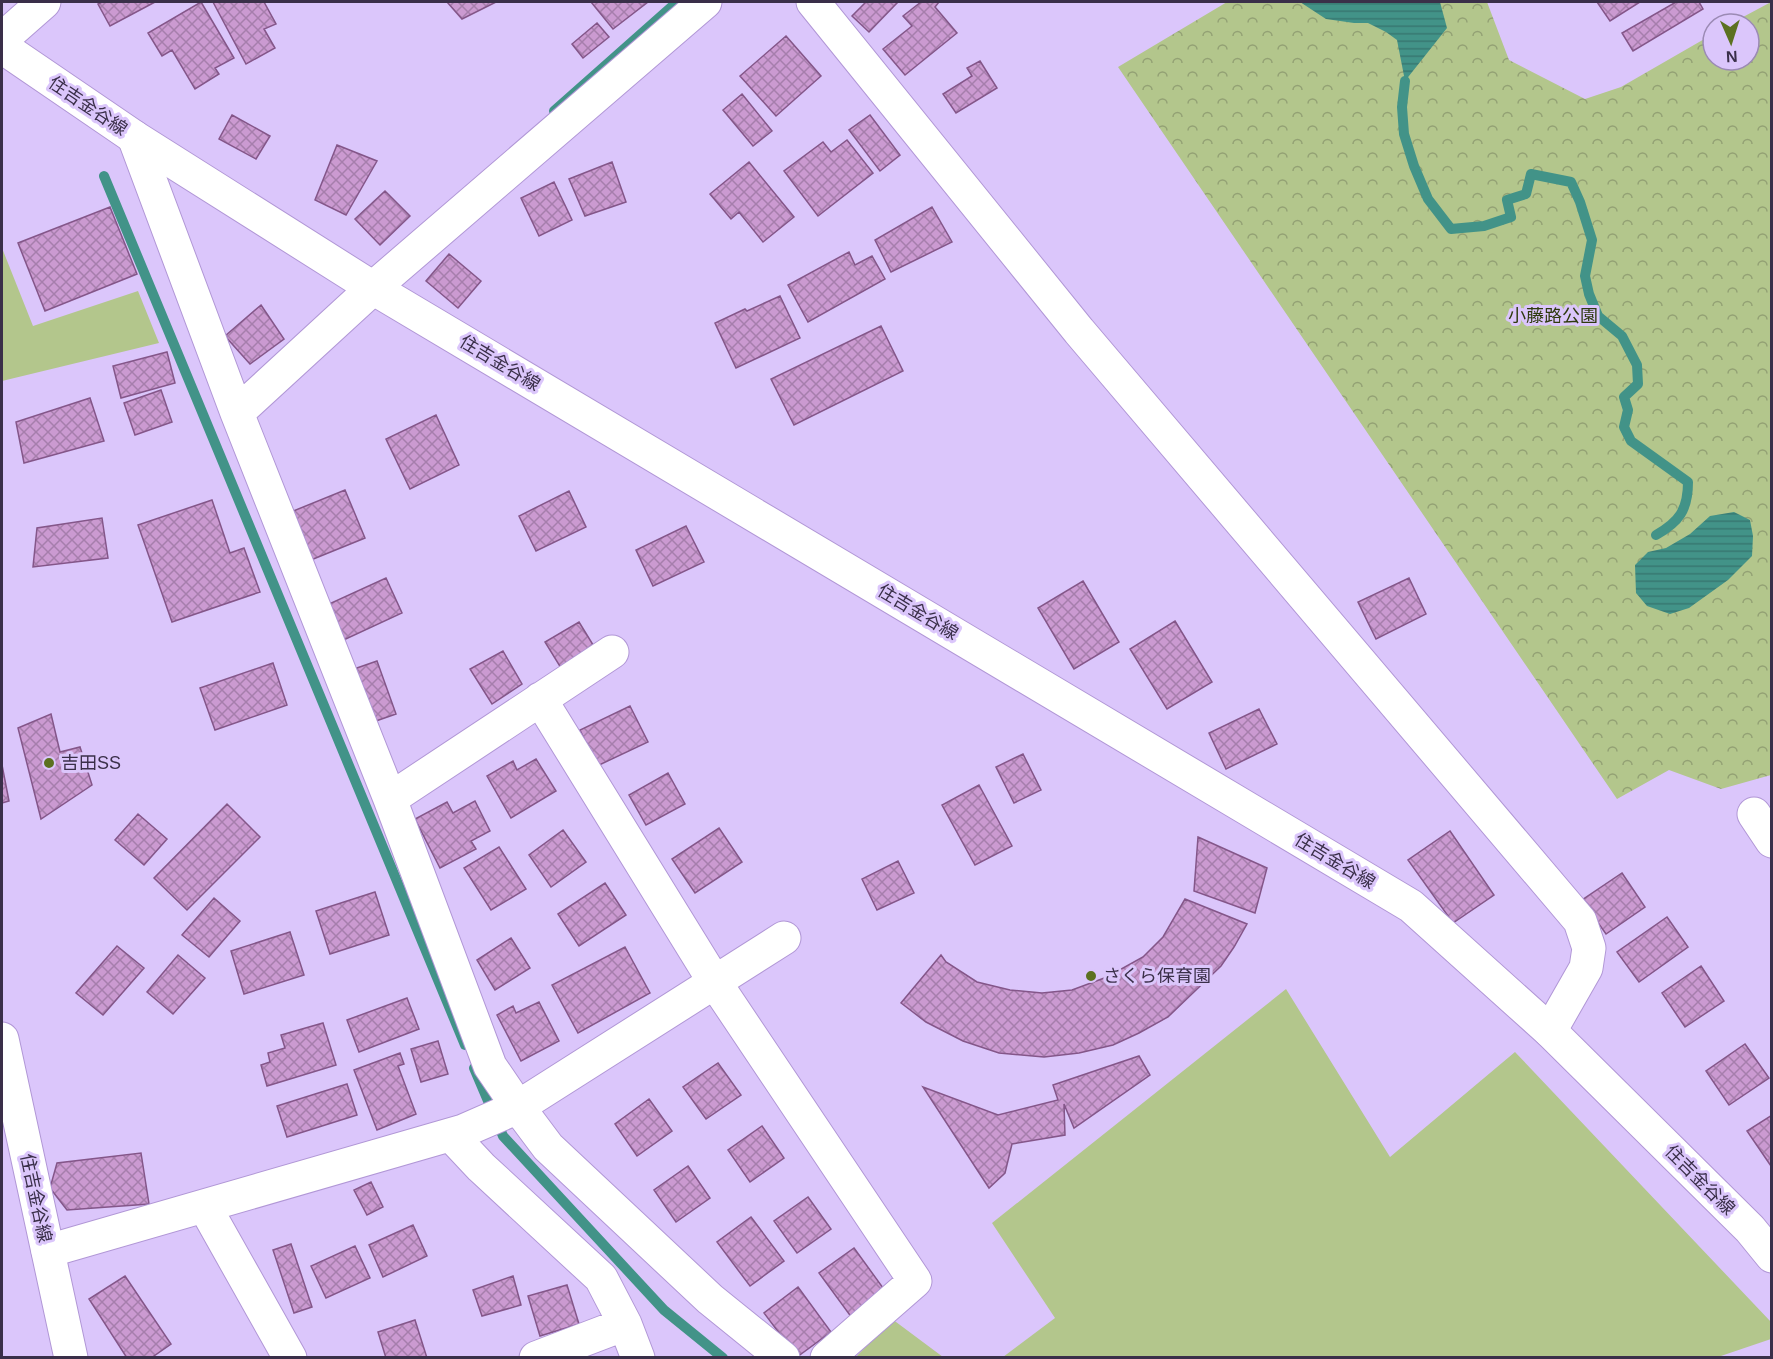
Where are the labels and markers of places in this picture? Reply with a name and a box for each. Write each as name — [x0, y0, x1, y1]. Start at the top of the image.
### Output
place label: 吉田SS — [61, 753, 121, 773]
marker: 吉田SS — [42, 756, 56, 770]
place label: さくら保育園 — [1103, 966, 1211, 986]
marker: さくら保育園 — [1084, 969, 1098, 983]

